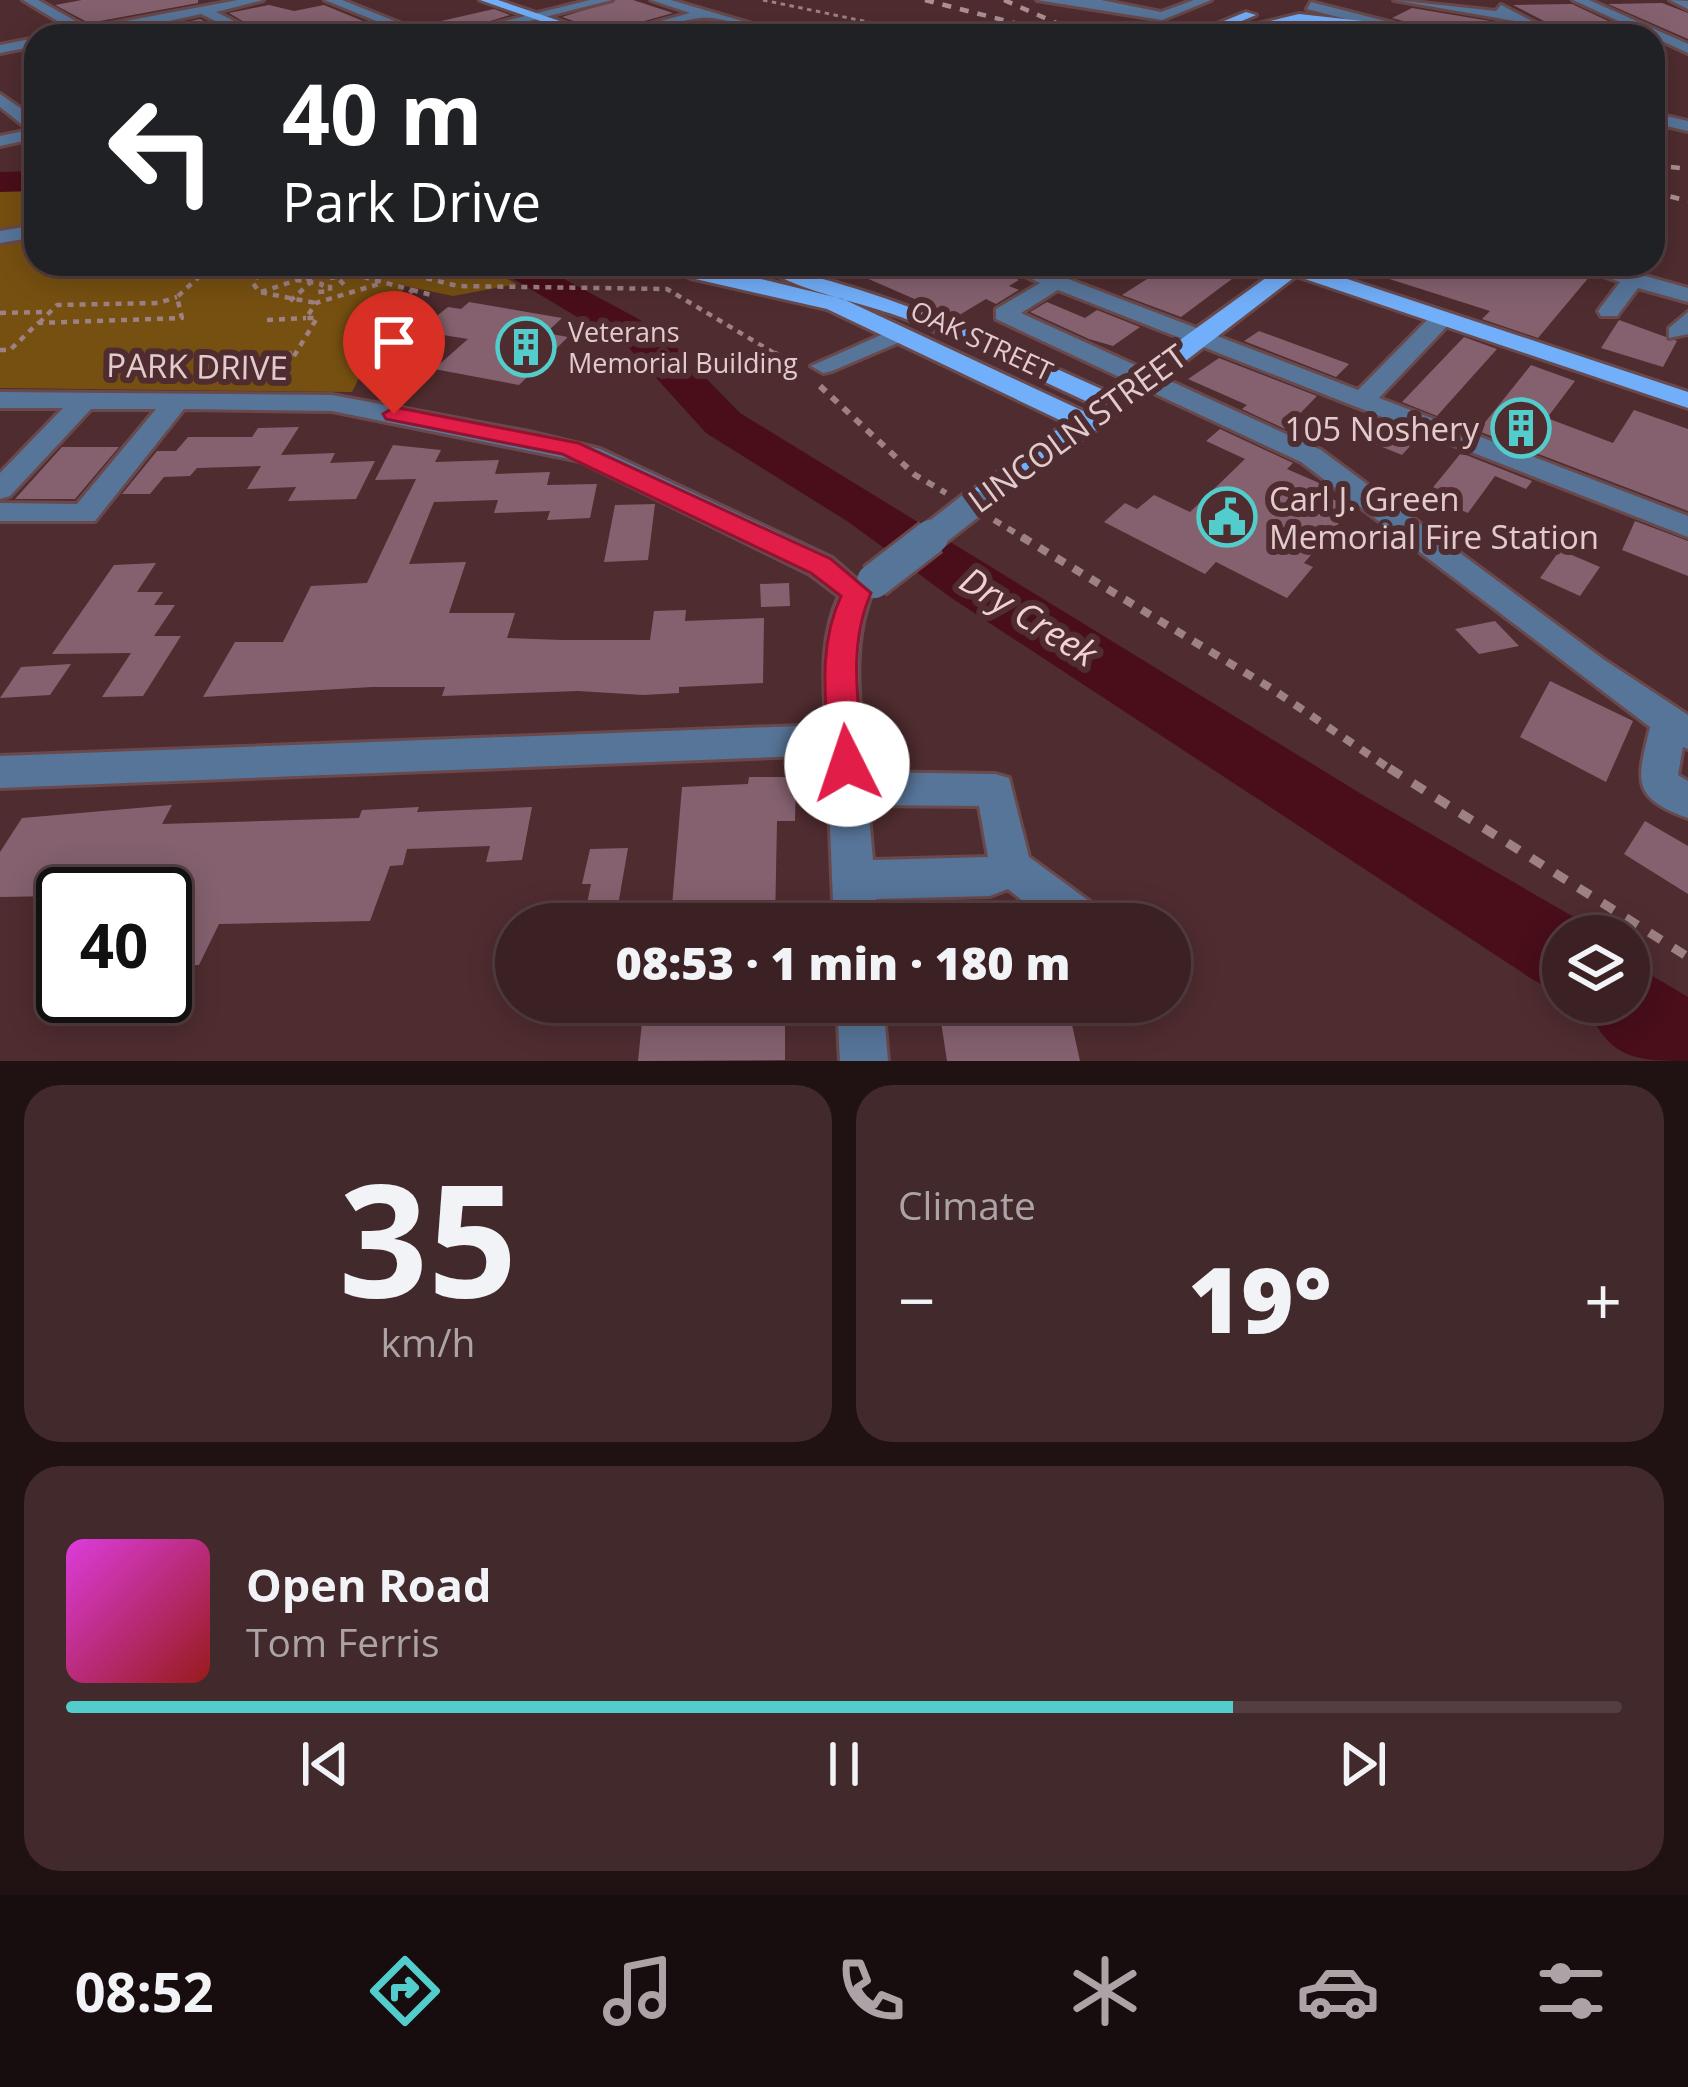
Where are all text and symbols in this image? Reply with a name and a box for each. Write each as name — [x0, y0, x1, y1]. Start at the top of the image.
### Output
text: 40 m — [282, 55, 482, 170]
icon: left — [84, 72, 240, 228]
text: Park Drive — [282, 164, 541, 238]
pin — [343, 291, 445, 414]
street label: OAK STREET — [905, 291, 1059, 389]
icon: arrive — [361, 309, 427, 375]
place label: Veterans Memorial Building — [568, 313, 798, 381]
building icon: Veterans Memorial Building — [495, 316, 557, 378]
street label: LINCOLN STREET — [959, 333, 1195, 523]
street label: PARK DRIVE — [106, 342, 288, 390]
building icon: 105 Noshery — [1490, 397, 1552, 459]
place label: 105 Noshery — [1285, 406, 1479, 451]
place label: Carl J. Green Memorial Fire Station — [1269, 476, 1599, 559]
public building icon: Carl J. Green Memorial Fire Station — [1196, 486, 1258, 548]
water label: Dry Creek — [951, 555, 1108, 678]
position arrow — [784, 701, 910, 827]
speed limit sign: 40 — [36, 867, 192, 1023]
map controls — [1542, 915, 1650, 1023]
button: layers — [1542, 915, 1650, 1023]
text: 08:53 · 1 min · 180 m — [616, 932, 1070, 993]
text: 35 — [339, 1130, 517, 1343]
text: Climate — [898, 1178, 1036, 1231]
text: 19° — [1188, 1237, 1332, 1359]
text: − — [898, 1254, 936, 1344]
text: + — [1584, 1254, 1622, 1344]
text: km/h — [381, 1315, 475, 1368]
text: Open Road — [246, 1554, 491, 1615]
text: Tom Ferris — [246, 1615, 440, 1668]
icon: previous — [292, 1731, 358, 1797]
icon: pause — [811, 1731, 877, 1797]
icon: next — [1330, 1731, 1396, 1797]
icon: directions — [363, 1949, 447, 2033]
icon: music — [596, 1949, 680, 2033]
icon: phone — [829, 1949, 913, 2033]
icon: climate — [1063, 1949, 1147, 2033]
icon: car — [1296, 1949, 1380, 2033]
icon: filters — [1529, 1949, 1613, 2033]
text: 08:52 — [75, 1954, 214, 2028]

